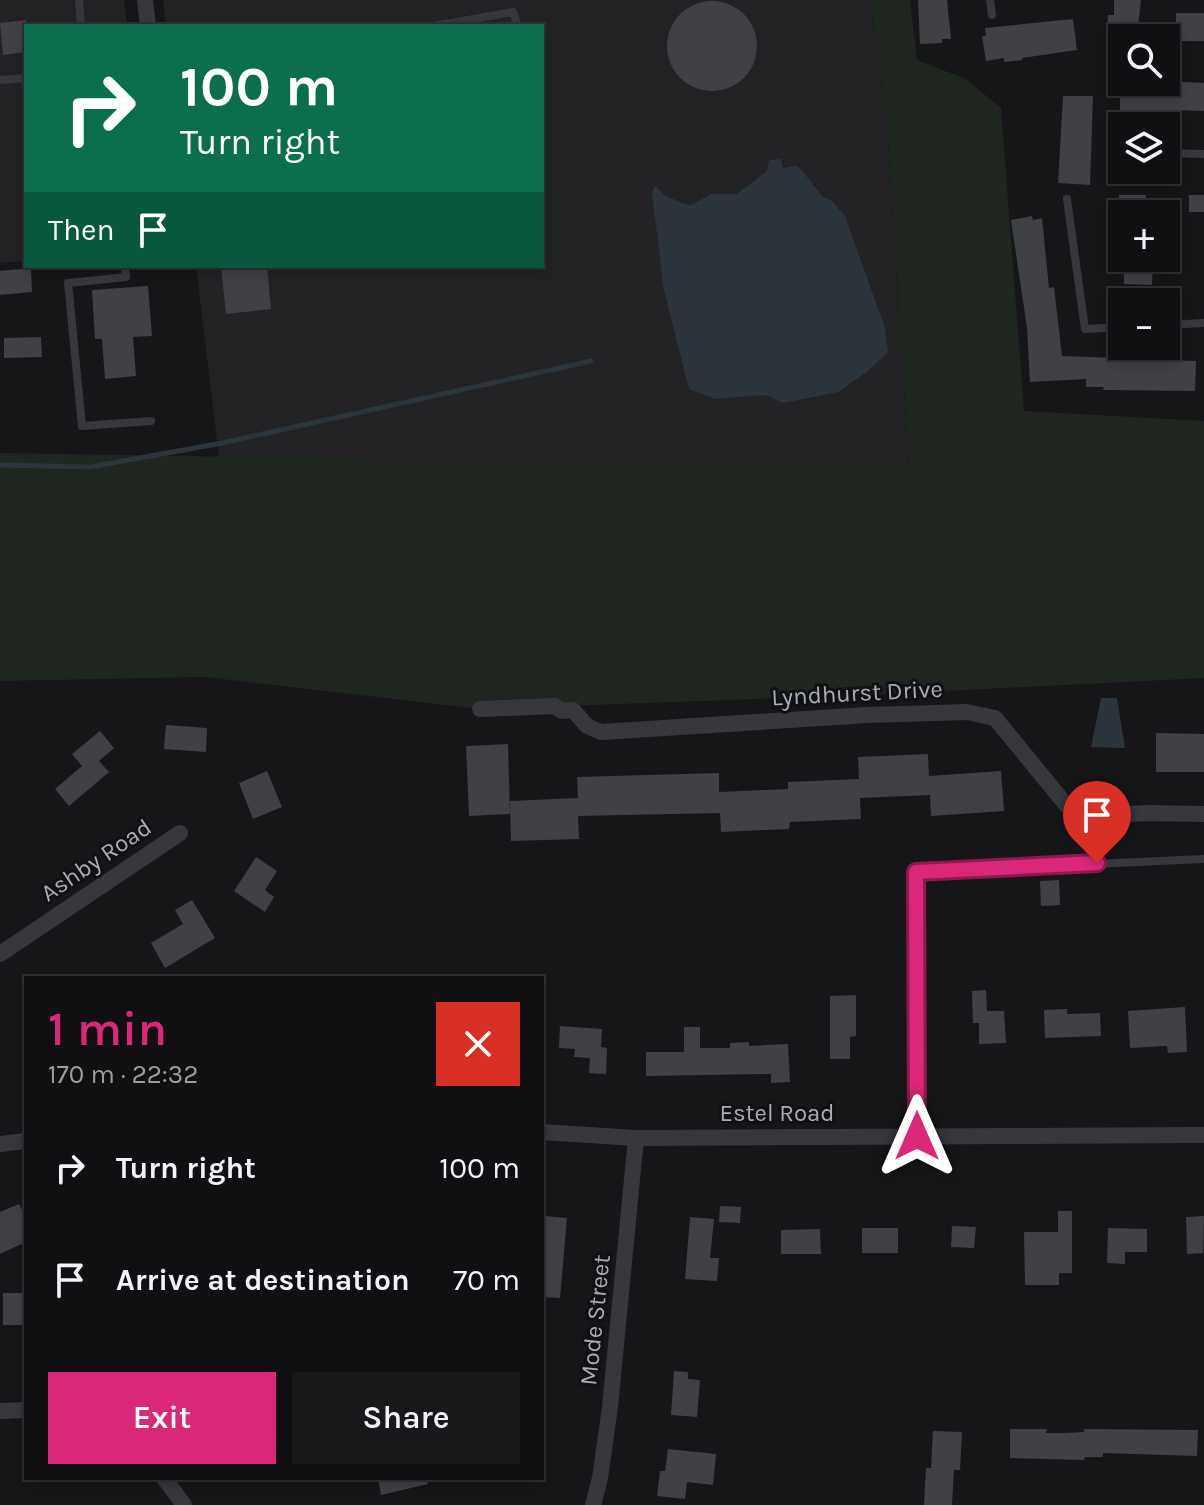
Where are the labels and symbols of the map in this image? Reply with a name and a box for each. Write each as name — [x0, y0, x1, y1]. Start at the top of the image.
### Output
street label: Lyndhurst Drive — [771, 675, 943, 711]
pin — [1063, 781, 1131, 863]
street label: Ashby Road — [35, 813, 157, 907]
position arrow — [875, 1094, 959, 1178]
street label: Estel Road — [719, 1099, 835, 1127]
street label: Mode Street — [574, 1253, 616, 1387]

